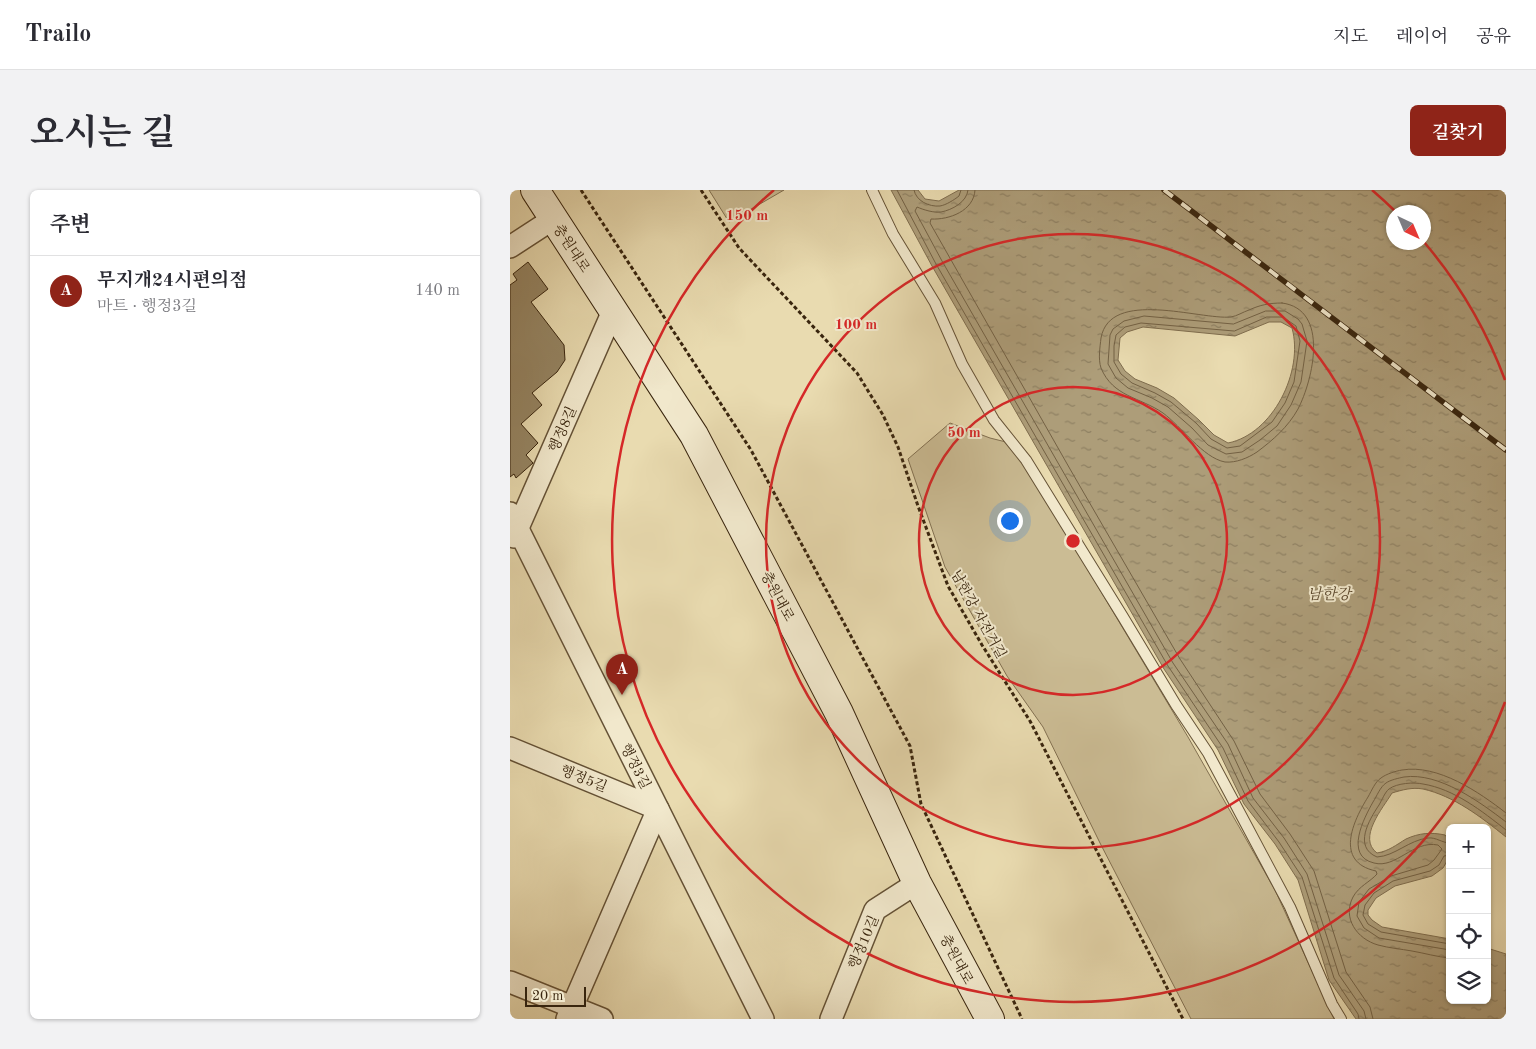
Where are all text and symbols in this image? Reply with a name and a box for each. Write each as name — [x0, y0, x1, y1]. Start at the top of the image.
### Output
text: Trailo — [25, 23, 91, 47]
text: 지도 — [1333, 28, 1368, 46]
text: 레이어 — [1396, 28, 1448, 46]
text: 공유 — [1476, 28, 1511, 46]
button: 길찾기 — [1410, 105, 1506, 156]
text: 오시는 길 — [30, 117, 175, 152]
north arrow — [1386, 205, 1431, 250]
text: 150 m — [726, 209, 768, 224]
text: 주변 — [50, 215, 91, 236]
street label: 충원대로 — [551, 221, 593, 275]
text: 무지개24시편의점 — [97, 272, 248, 291]
text: A — [60, 283, 72, 299]
text: 140 m — [415, 283, 460, 299]
text: 마트 · 행정3길 — [97, 299, 197, 315]
text: 100 m — [835, 318, 877, 333]
street label: 행정8길 — [546, 404, 579, 455]
text: 50 m — [947, 426, 981, 441]
your location — [997, 508, 1023, 534]
centre of rings — [1064, 532, 1082, 550]
street label: 남한강 자전거길 — [948, 567, 1009, 661]
street label: 충원대로 — [758, 569, 797, 624]
water label: 남한강 — [1307, 586, 1353, 603]
pin: A — [606, 654, 638, 695]
street label: 행정3길 — [618, 741, 653, 791]
street label: 행정5길 — [558, 762, 609, 795]
map controls — [1446, 824, 1491, 1004]
button: + — [1446, 824, 1491, 869]
button: − — [1446, 869, 1491, 914]
street label: 행정10길 — [845, 913, 881, 971]
button: locate — [1446, 914, 1491, 959]
street label: 충원대로 — [937, 932, 976, 987]
button: layers — [1446, 959, 1491, 1004]
scale bar — [525, 984, 586, 1007]
text: 20 m — [532, 989, 563, 1003]

